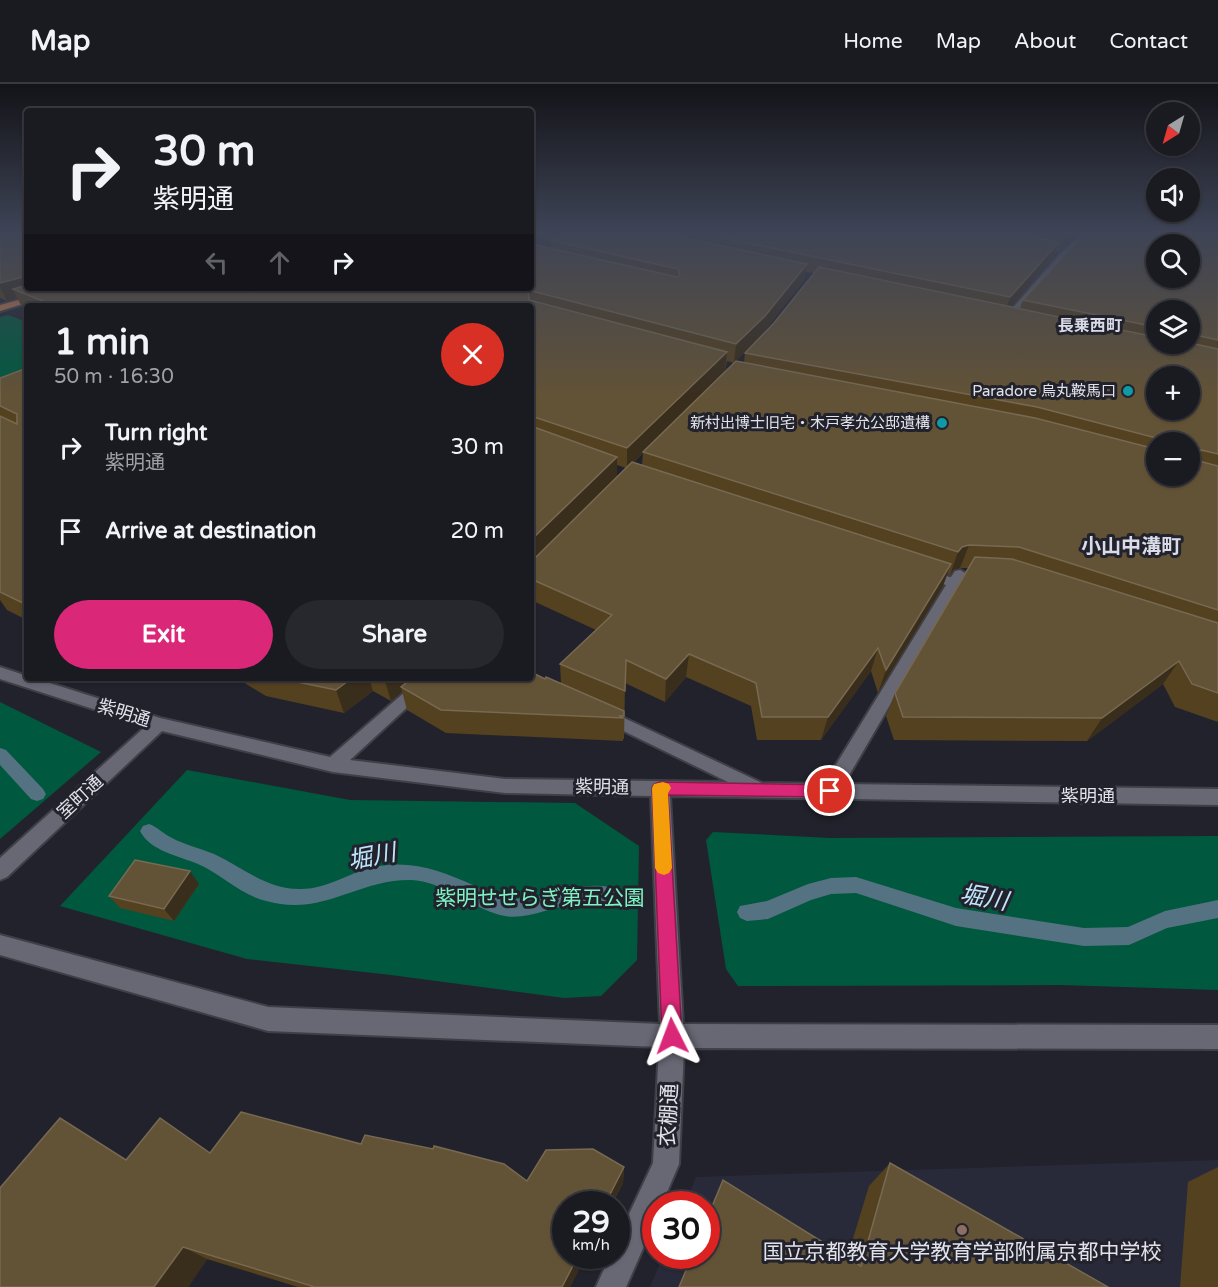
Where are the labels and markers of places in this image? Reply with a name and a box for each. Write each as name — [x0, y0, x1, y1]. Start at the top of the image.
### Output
place label: Paradore 烏丸鞍馬口 — [972, 382, 1116, 400]
marker: Paradore 烏丸鞍馬口 — [1121, 384, 1135, 398]
place label: 新村出博士旧宅・木戸孝允公邸遺構 — [690, 414, 930, 432]
marker: 新村出博士旧宅・木戸孝允公邸遺構 — [935, 416, 949, 430]
pin — [804, 765, 855, 816]
marker: 国立京都教育大学教育学部附属京都中学校 — [955, 1223, 969, 1237]
place label: 国立京都教育大学教育学部附属京都中学校 — [763, 1240, 1162, 1265]

